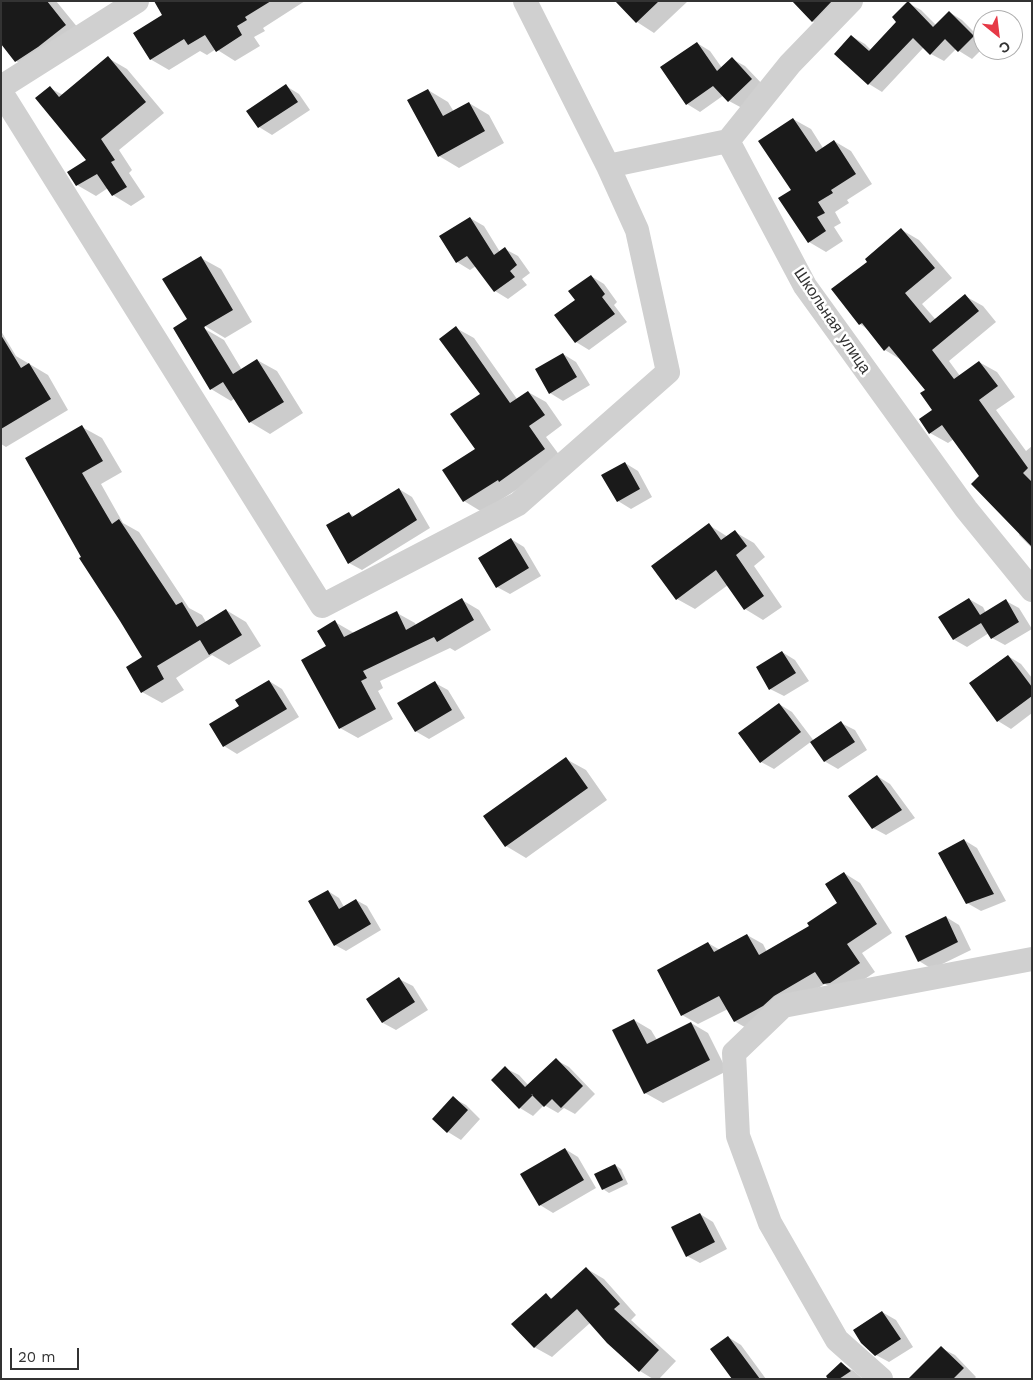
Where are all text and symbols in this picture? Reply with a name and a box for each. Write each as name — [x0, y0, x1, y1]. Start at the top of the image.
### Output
north arrow — [973, 10, 1023, 60]
text: С — [996, 38, 1013, 57]
street label: Школьная улица — [789, 264, 875, 378]
scale bar — [12, 1338, 81, 1370]
text: 20 m — [18, 1348, 56, 1366]

